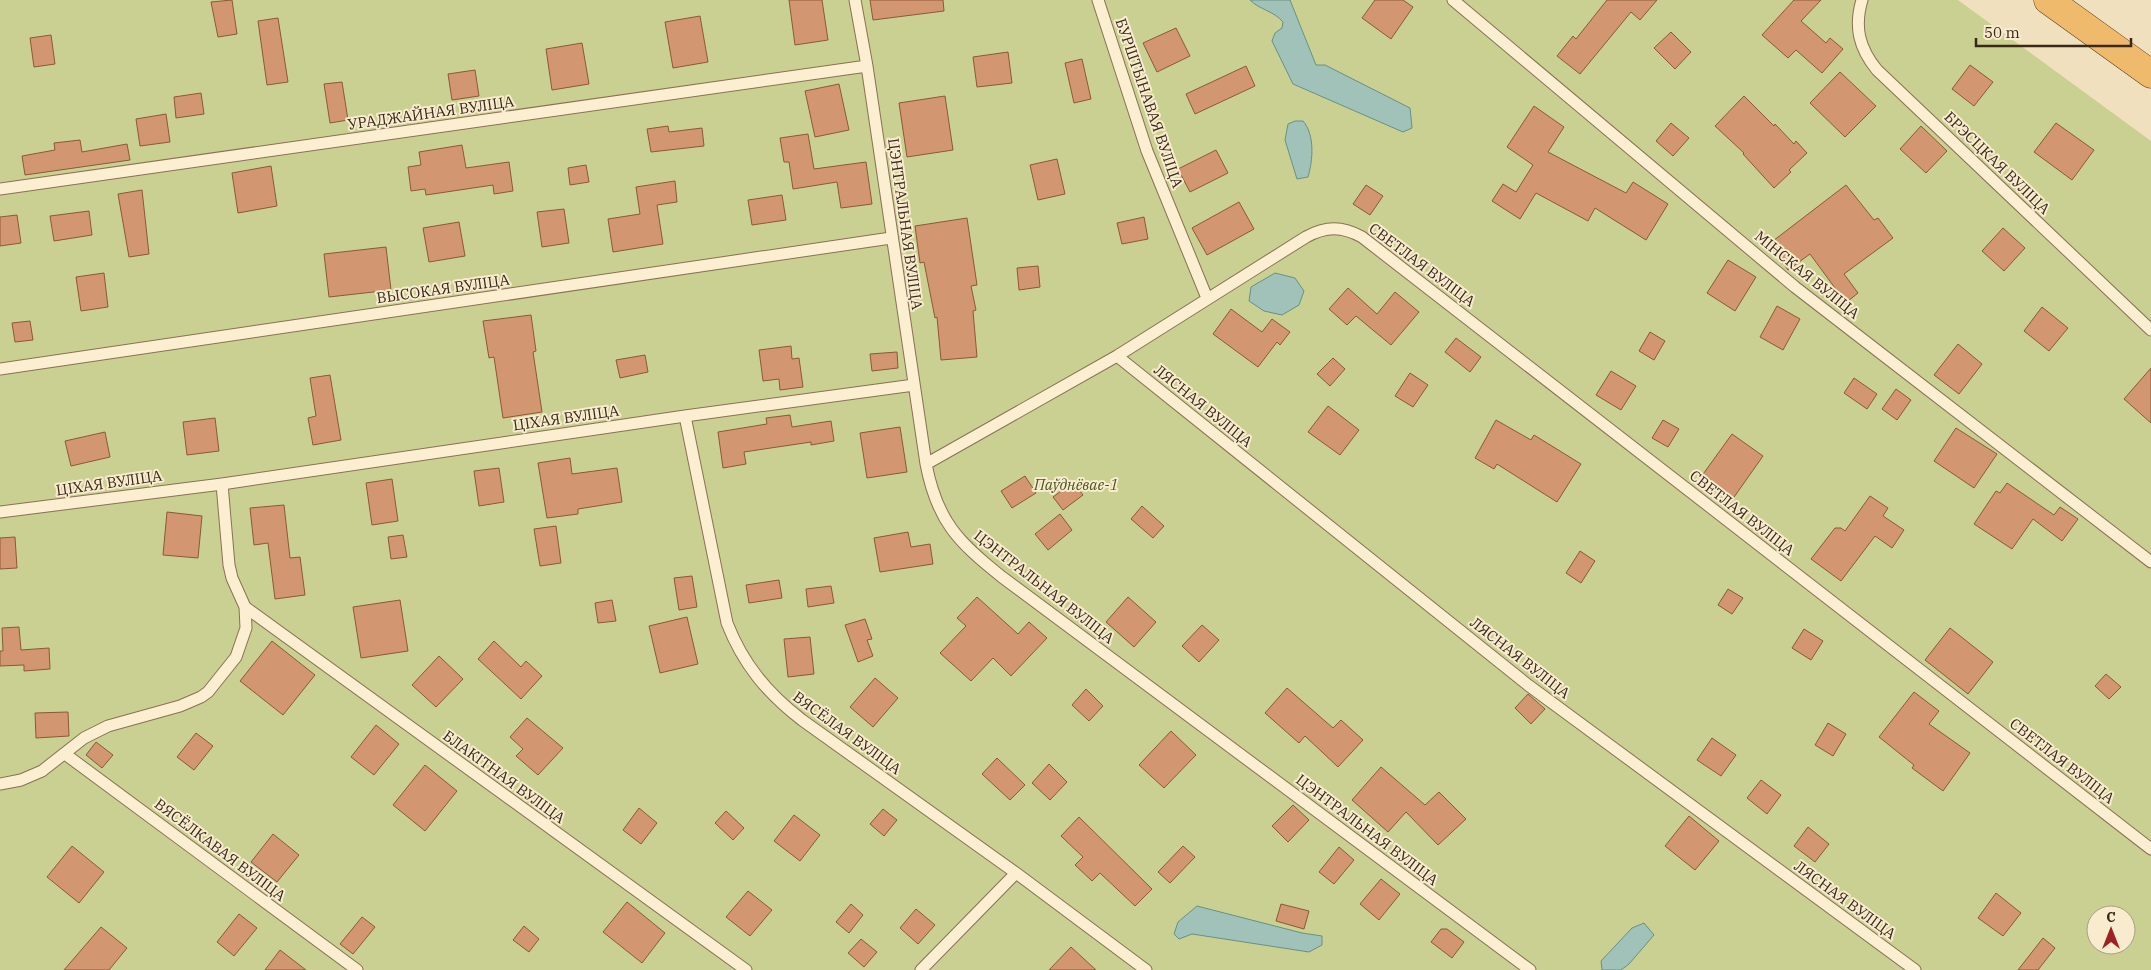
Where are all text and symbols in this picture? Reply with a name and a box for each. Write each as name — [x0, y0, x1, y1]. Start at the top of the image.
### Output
scale bar — [1976, 15, 2131, 47]
street label: БУРШТЫНАВАЯ ВУЛІЦА — [1111, 16, 1188, 191]
text: 50 m — [1984, 23, 2020, 42]
street label: УРАДЖАЙНАЯ ВУЛІЦА — [347, 91, 516, 134]
street label: БРЭСЦКАЯ ВУЛІЦА — [1940, 107, 2055, 219]
street label: ЦЭНТРАЛЬНАЯ ВУЛІЦА — [884, 137, 927, 312]
street label: СВЕТЛАЯ ВУЛІЦА — [1365, 218, 1480, 311]
street label: МІНСКАЯ ВУЛІЦА — [1751, 226, 1864, 323]
street label: ВЫСОКАЯ ВУЛІЦА — [375, 270, 511, 307]
street label: ЛЯСНАЯ ВУЛІЦА — [1150, 360, 1257, 452]
street label: ЦІХАЯ ВУЛІЦА — [512, 401, 621, 434]
street label: ЦІХАЯ ВУЛІЦА — [55, 466, 164, 499]
street label: СВЕТЛАЯ ВУЛІЦА — [1686, 466, 1799, 560]
park label: Паўднёвае-1 — [1033, 475, 1118, 494]
street label: ЦЭНТРАЛЬНАЯ ВУЛІЦА — [970, 526, 1119, 648]
street label: ЛЯСНАЯ ВУЛІЦА — [1467, 613, 1575, 703]
street label: ВЯСЁЛАЯ ВУЛІЦА — [789, 687, 906, 779]
street label: СВЕТЛАЯ ВУЛІЦА — [2006, 714, 2119, 808]
street label: БЛАКІТНАЯ ВУЛІЦА — [439, 726, 570, 828]
street label: ЦЭНТРАЛЬНАЯ ВУЛІЦА — [1292, 770, 1443, 890]
street label: ВЯСЁЛКАВАЯ ВУЛІЦА — [151, 794, 290, 906]
street label: ЛЯСНАЯ ВУЛІЦА — [1791, 856, 1901, 943]
north arrow — [2086, 905, 2136, 955]
text: С — [2106, 908, 2116, 926]

